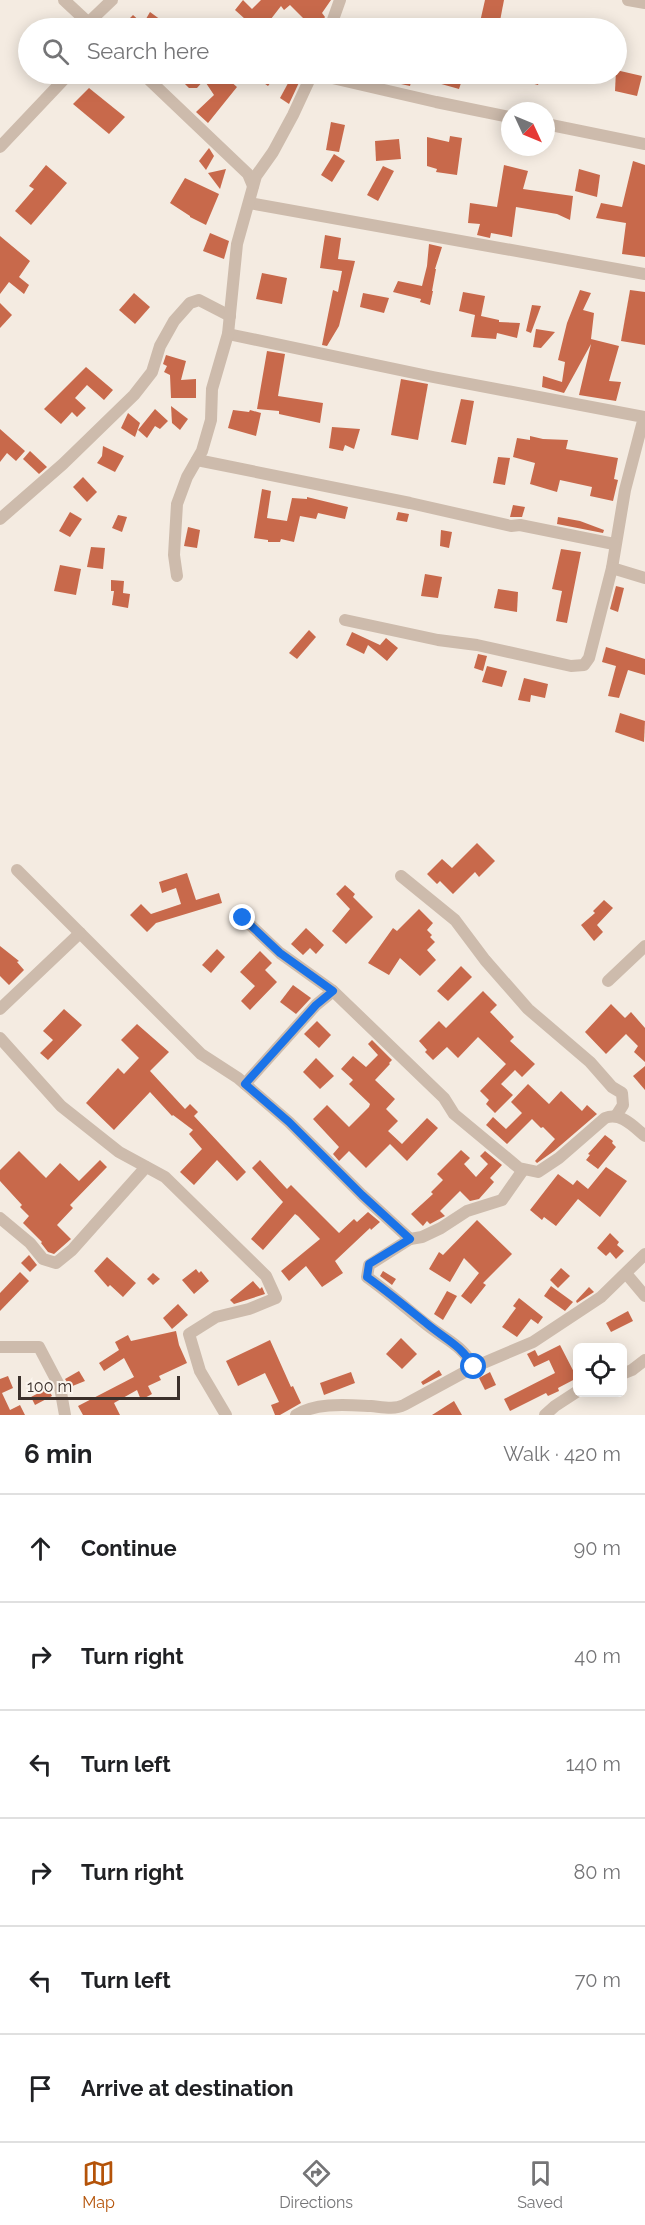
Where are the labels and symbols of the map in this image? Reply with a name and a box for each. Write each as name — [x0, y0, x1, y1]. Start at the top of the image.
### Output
north arrow — [501, 102, 555, 156]
route end — [229, 904, 255, 930]
route start — [460, 1353, 486, 1379]
scale bar — [18, 1373, 180, 1400]

